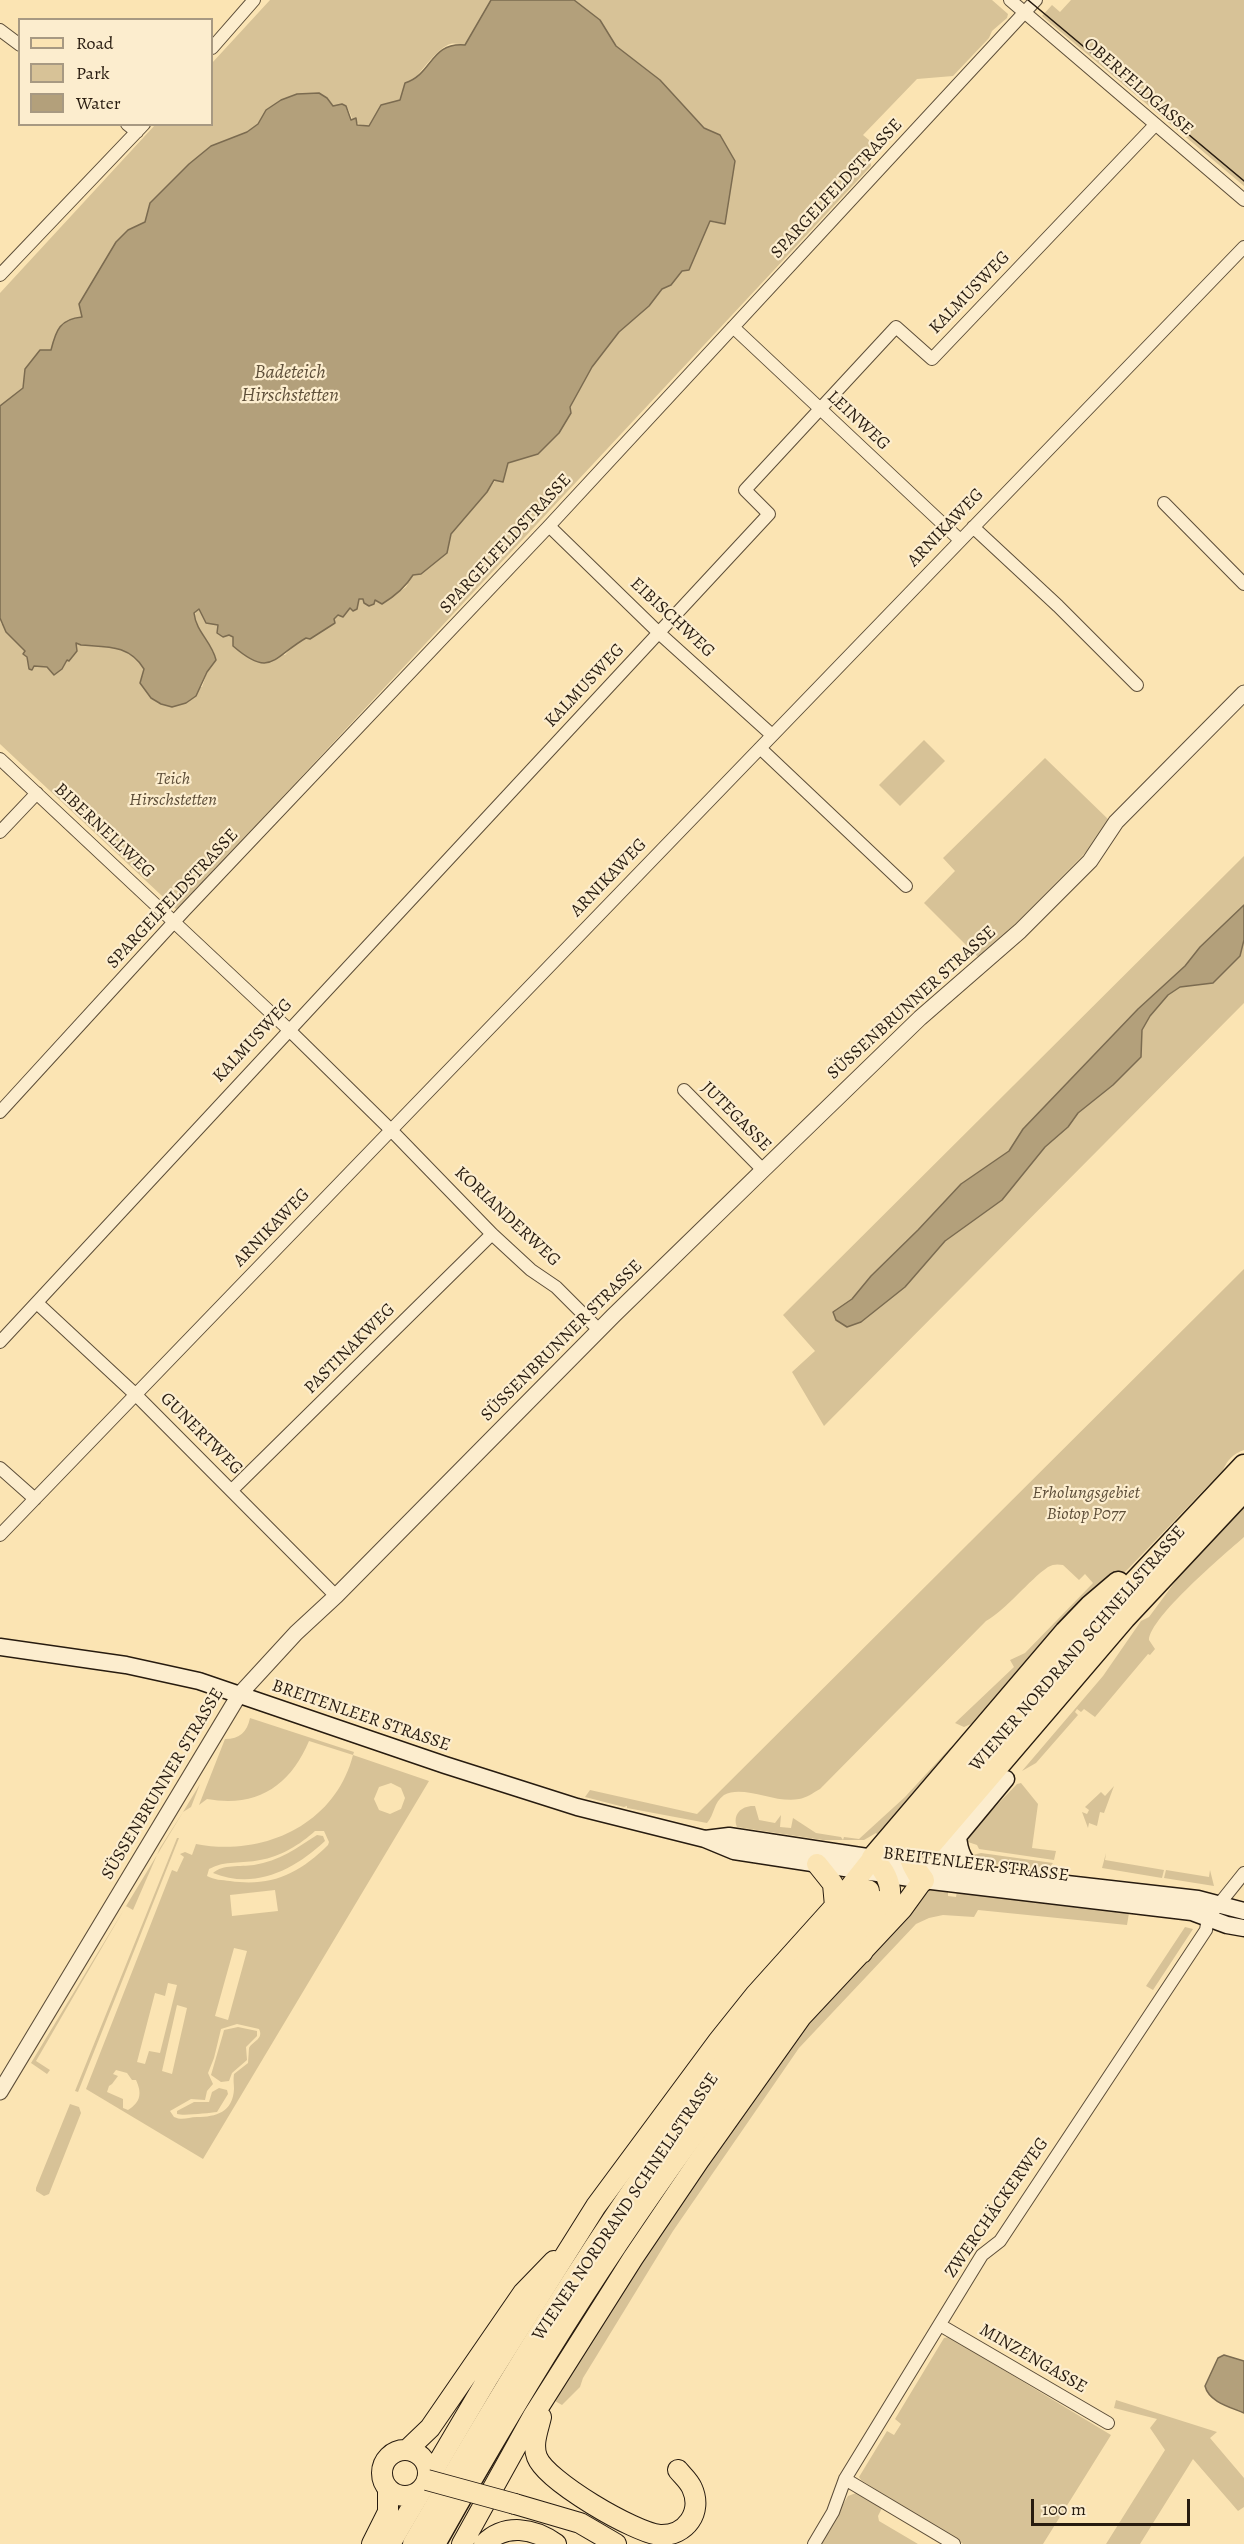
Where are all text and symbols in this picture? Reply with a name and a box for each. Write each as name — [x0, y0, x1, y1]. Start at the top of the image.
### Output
legend — [18, 18, 213, 126]
text: Road — [76, 31, 113, 55]
street label: OBERFELDGASSE — [1079, 33, 1197, 141]
text: Park — [76, 61, 110, 85]
text: Water — [76, 91, 121, 115]
street label: SPARGELFELDSTRASSE — [766, 114, 908, 264]
street label: KALMUSWEG — [925, 247, 1015, 339]
water label: Badeteich Hirschstetten — [241, 361, 339, 408]
street label: LEINWEG — [822, 387, 894, 455]
street label: SPARGELFELDSTRASSE — [435, 469, 577, 619]
street label: ARNIKAWEG — [903, 484, 989, 572]
street label: EIBISCHWEG — [625, 573, 719, 663]
street label: KALMUSWEG — [541, 640, 629, 732]
park label: Teich Hirschstetten — [129, 769, 217, 812]
street label: BIBERNELLWEG — [49, 779, 159, 883]
street label: SPARGELFELDSTRASSE — [102, 824, 244, 974]
street label: ARNIKAWEG — [566, 834, 652, 922]
street label: SÜSSENBRUNNER STRASSE — [823, 921, 1001, 1085]
street label: KALMUSWEG — [209, 995, 297, 1087]
street label: JUTEGASSE — [696, 1077, 776, 1157]
street label: KORIANDERWEG — [450, 1162, 564, 1272]
street label: ARNIKAWEG — [229, 1184, 315, 1272]
street label: SÜSSENBRUNNER STRASSE — [477, 1256, 647, 1426]
street label: PASTINAKWEG — [300, 1299, 400, 1399]
street label: GUNERTWEG — [155, 1388, 247, 1480]
park label: Erholungsgebiet Biotop P077 — [1032, 1483, 1140, 1526]
street label: WIENER NORDRAND SCHNELLSTRASSE — [965, 1522, 1191, 1776]
street label: BREITENLEER STRASSE — [269, 1675, 453, 1757]
street label: SÜSSENBRUNNER STRASSE — [97, 1684, 229, 1884]
street label: BREITENLEER STRASSE — [882, 1843, 1070, 1887]
street label: WIENER NORDRAND SCHNELLSTRASSE — [528, 2069, 724, 2345]
street label: ZWERCHÄCKERWEG — [940, 2134, 1054, 2282]
street label: MINZENGASSE — [975, 2319, 1091, 2399]
scale bar — [1034, 2487, 1193, 2525]
text: 100 m — [1042, 2497, 1086, 2521]

